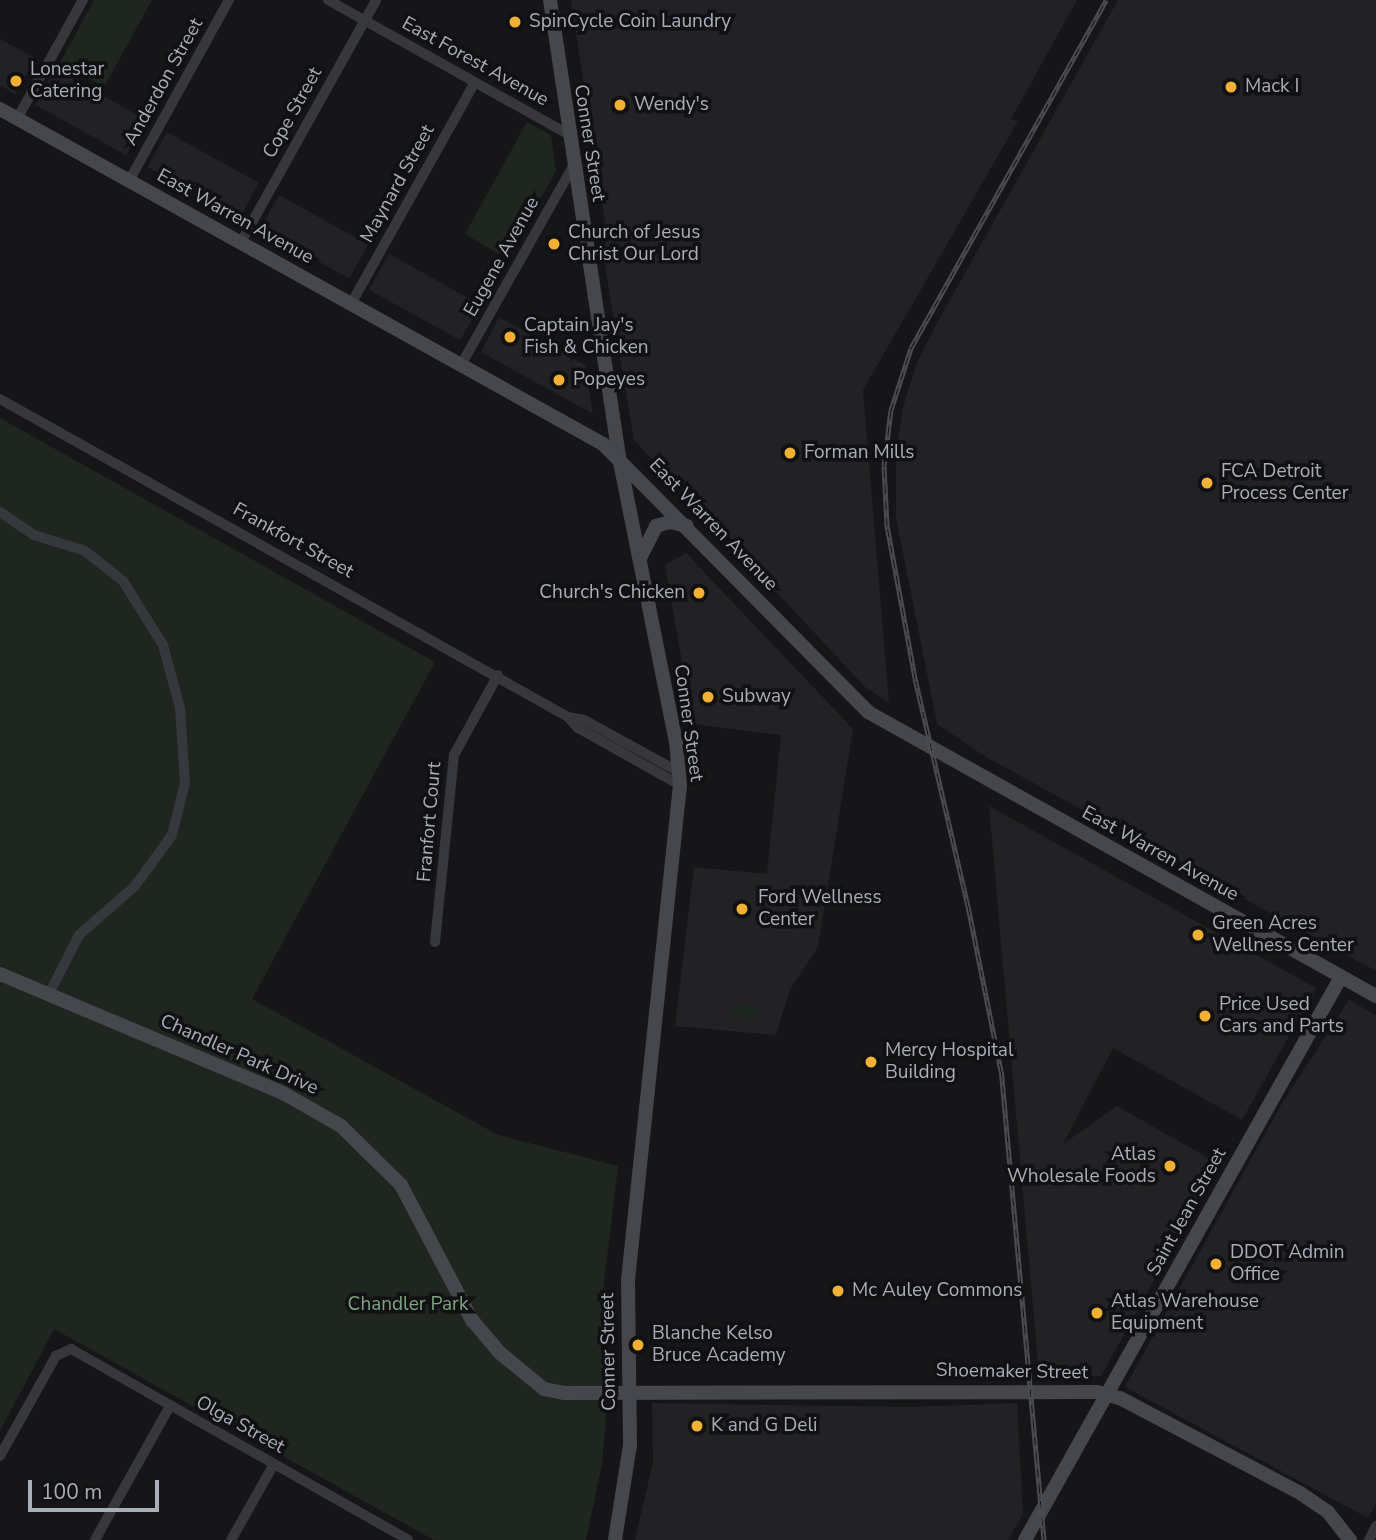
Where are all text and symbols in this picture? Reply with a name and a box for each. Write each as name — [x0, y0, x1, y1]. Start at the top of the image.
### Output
place label: SpinCycle Coin Laundry — [529, 11, 731, 33]
street label: East Forest Avenue — [398, 12, 552, 112]
marker: SpinCycle Coin Laundry — [507, 14, 523, 30]
street label: Anderdon Street — [120, 15, 208, 149]
place label: Lonestar Catering — [30, 59, 104, 103]
street label: Cope Street — [259, 63, 327, 163]
marker: Lonestar Catering — [8, 73, 24, 89]
place label: Mack I — [1245, 76, 1299, 98]
marker: Mack I — [1223, 79, 1239, 95]
street label: Conner Street — [569, 83, 609, 203]
place label: Wendy's — [634, 94, 709, 116]
marker: Wendy's — [612, 97, 628, 113]
street label: Maynard Street — [356, 121, 440, 247]
street label: East Warren Avenue — [153, 165, 317, 269]
street label: Eugene Avenue — [460, 193, 544, 321]
place label: Church of Jesus Christ Our Lord — [568, 222, 700, 266]
marker: Church of Jesus Christ Our Lord — [546, 236, 562, 252]
place label: Captain Jay's Fish & Chicken — [524, 315, 649, 359]
marker: Captain Jay's Fish & Chicken — [502, 329, 518, 345]
place label: Popeyes — [573, 369, 645, 391]
marker: Popeyes — [551, 372, 567, 388]
place label: Forman Mills — [804, 442, 914, 464]
marker: Forman Mills — [782, 445, 798, 461]
street label: East Warren Avenue — [644, 454, 782, 596]
place label: FCA Detroit Process Center — [1221, 461, 1348, 505]
marker: FCA Detroit Process Center — [1199, 475, 1215, 491]
street label: Frankfort Street — [229, 498, 357, 584]
place label: Church's Chicken — [539, 582, 685, 604]
marker: Church's Chicken — [691, 585, 707, 601]
street label: Conner Street — [669, 663, 707, 783]
place label: Subway — [722, 686, 791, 708]
marker: Subway — [700, 689, 716, 705]
street label: Franfort Court — [413, 761, 447, 883]
street label: East Warren Avenue — [1078, 802, 1242, 906]
place label: Ford Wellness Center — [758, 887, 882, 931]
marker: Ford Wellness Center — [732, 899, 752, 919]
place label: Green Acres Wellness Center — [1212, 913, 1354, 957]
marker: Green Acres Wellness Center — [1190, 927, 1206, 943]
place label: Price Used Cars and Parts — [1219, 994, 1344, 1038]
marker: Price Used Cars and Parts — [1197, 1008, 1213, 1024]
street label: Chandler Park Drive — [156, 1010, 322, 1100]
place label: Mercy Hospital Building — [885, 1040, 1014, 1084]
marker: Mercy Hospital Building — [863, 1054, 879, 1070]
place label: Atlas Wholesale Foods — [1007, 1144, 1156, 1188]
street label: Saint Jean Street — [1143, 1144, 1231, 1280]
marker: Atlas Wholesale Foods — [1162, 1158, 1178, 1174]
place label: DDOT Admin Office — [1230, 1242, 1345, 1286]
marker: DDOT Admin Office — [1208, 1256, 1224, 1272]
place label: Mc Auley Commons — [852, 1280, 1022, 1302]
marker: Mc Auley Commons — [830, 1283, 846, 1299]
place label: Atlas Warehouse Equipment — [1111, 1291, 1259, 1335]
street label: Conner Street — [597, 1293, 621, 1411]
park label: Chandler Park — [348, 1294, 468, 1316]
marker: Atlas Warehouse Equipment — [1089, 1305, 1105, 1321]
place label: Blanche Kelso Bruce Academy — [652, 1323, 786, 1367]
marker: Blanche Kelso Bruce Academy — [630, 1337, 646, 1353]
street label: Shoemaker Street — [936, 1359, 1088, 1385]
street label: Olga Street — [192, 1391, 288, 1459]
place label: K and G Deli — [711, 1415, 817, 1437]
marker: K and G Deli — [689, 1418, 705, 1434]
scale bar — [32, 1466, 163, 1510]
text: 100 m — [41, 1478, 102, 1506]

